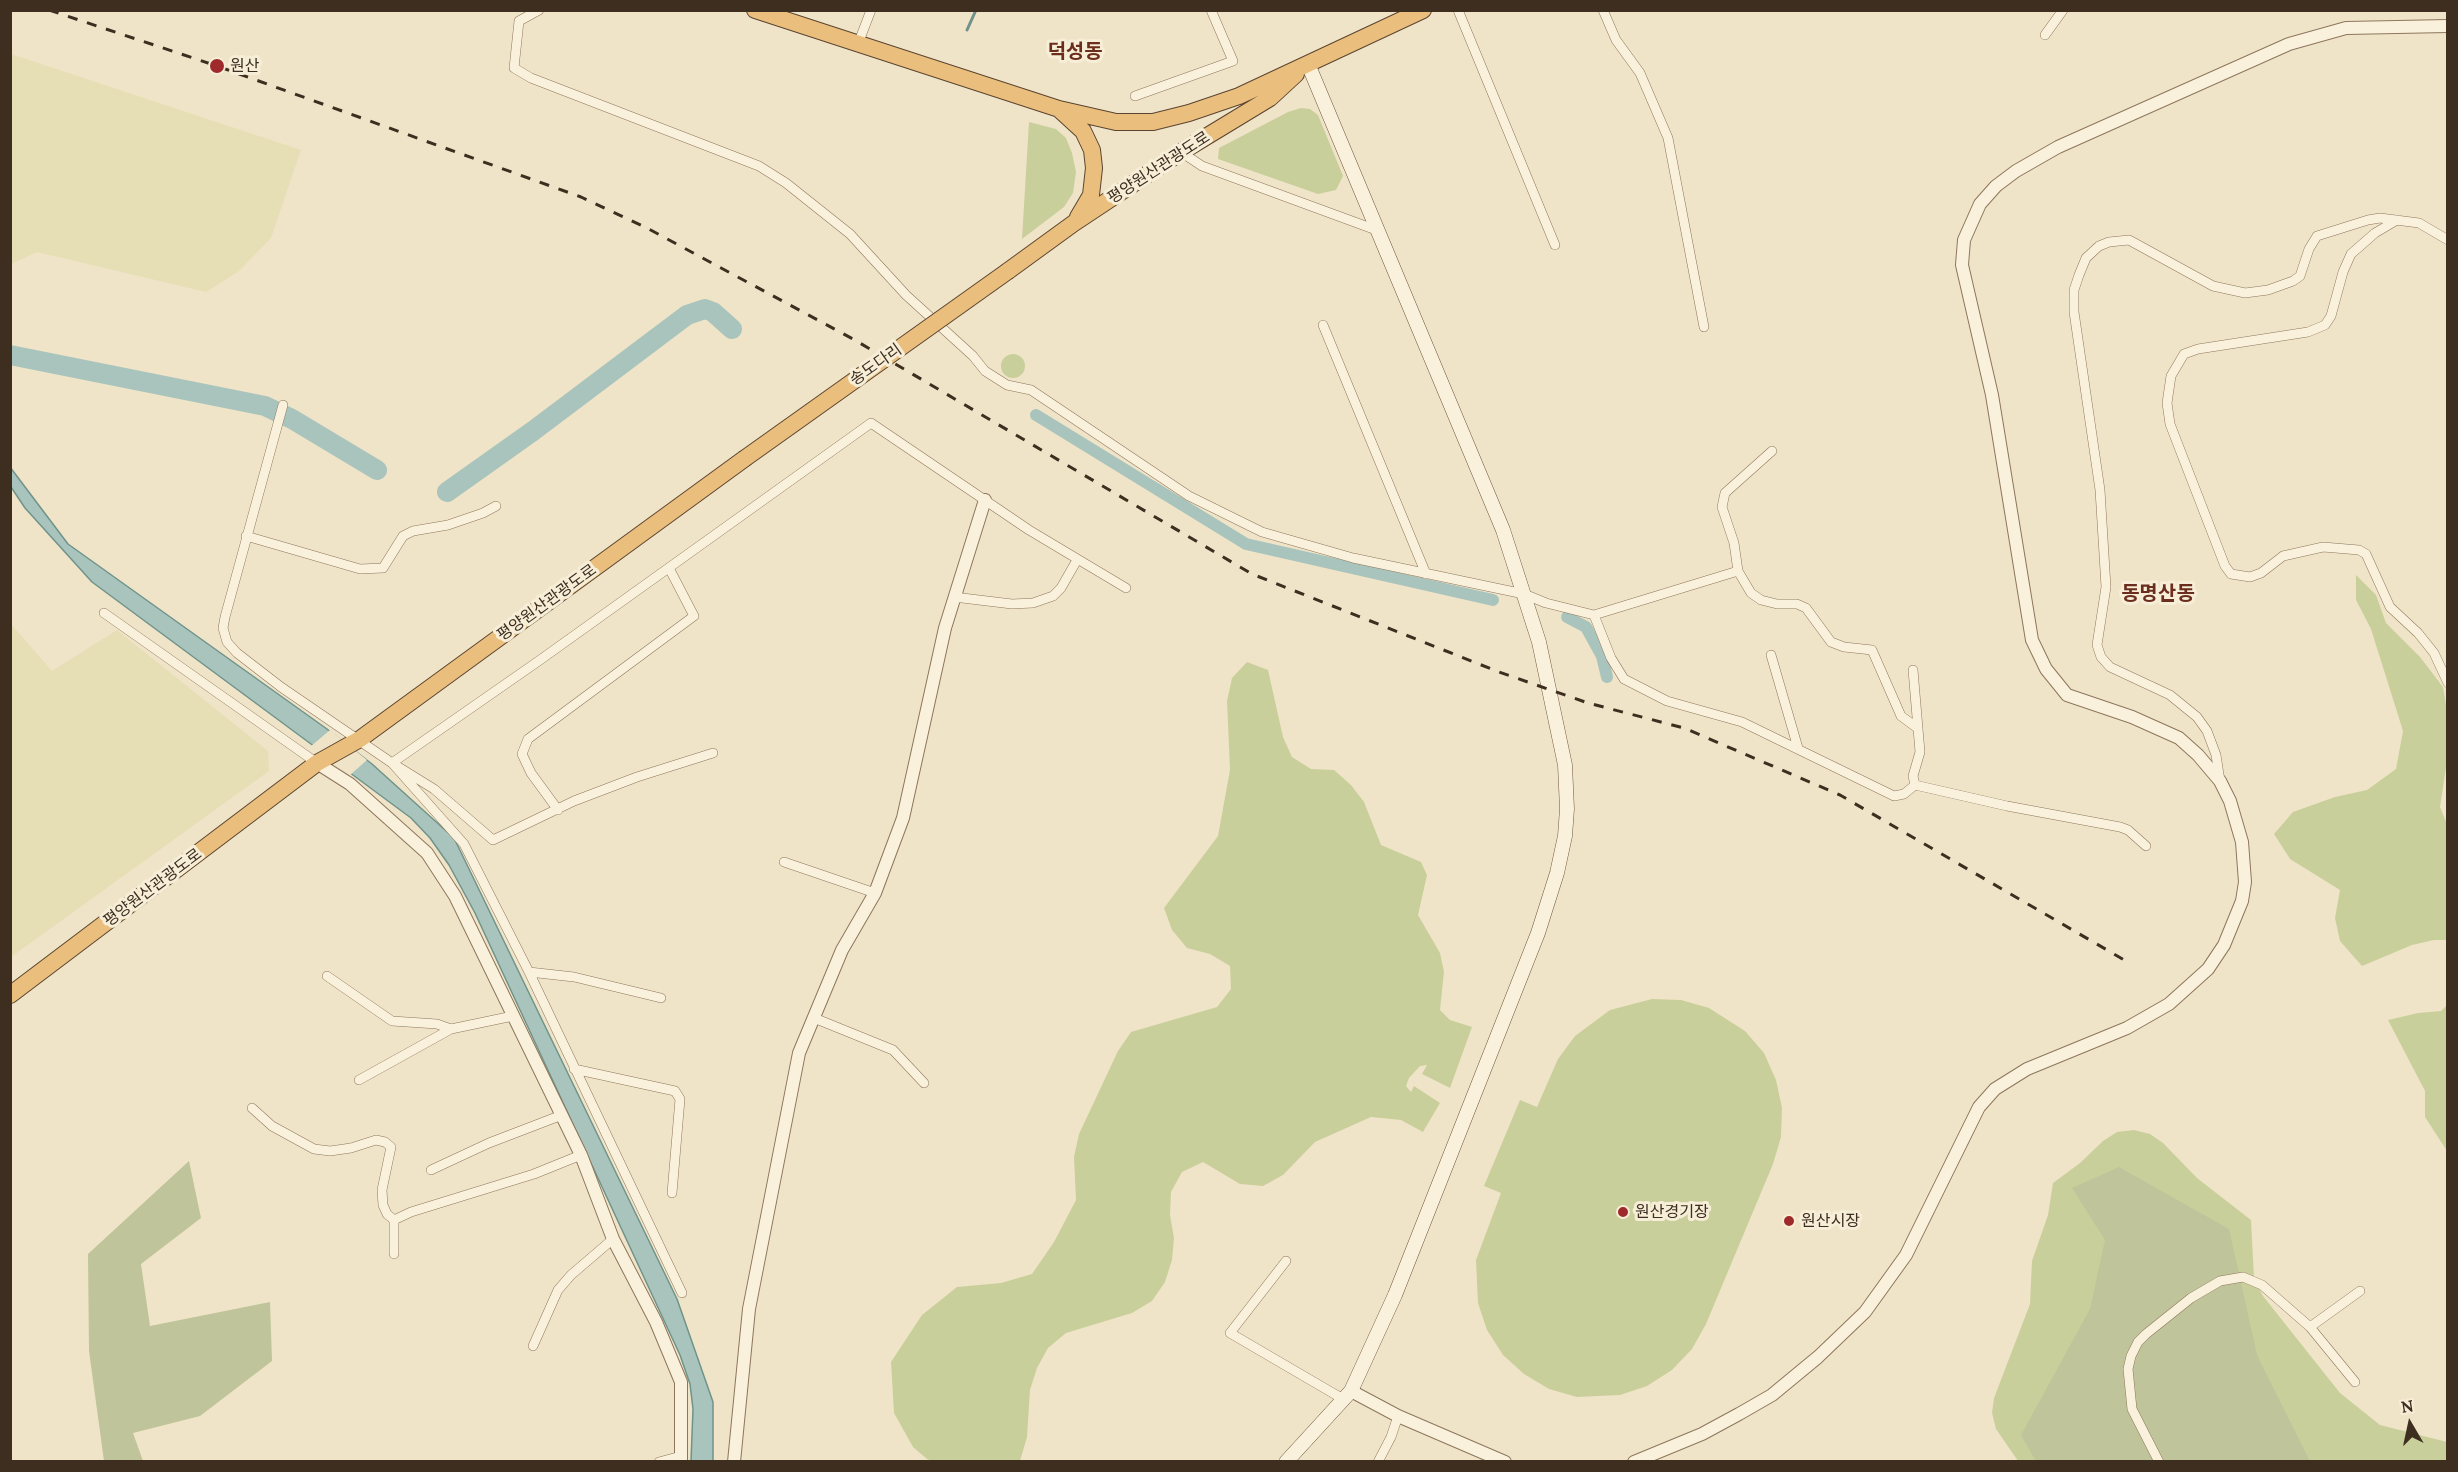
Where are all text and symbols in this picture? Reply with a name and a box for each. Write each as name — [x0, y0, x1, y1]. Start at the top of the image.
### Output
district label: 덕성동 — [1047, 40, 1103, 64]
place label: 원산 — [230, 56, 259, 76]
marker: 원산 — [208, 57, 226, 75]
street label: 평양원산관광도로 — [1104, 128, 1214, 208]
street label: 송도다리 — [846, 340, 906, 390]
street label: 평양원산관광도로 — [494, 561, 600, 645]
district label: 동명산동 — [2121, 582, 2195, 606]
street label: 평양원산관광도로 — [100, 845, 206, 931]
place label: 원산경기장 — [1635, 1202, 1709, 1222]
marker: 원산경기장 — [1616, 1205, 1630, 1219]
place label: 원산시장 — [1801, 1211, 1860, 1231]
marker: 원산시장 — [1782, 1214, 1796, 1228]
north arrow — [2380, 1394, 2440, 1454]
text: N — [2400, 1395, 2415, 1417]

